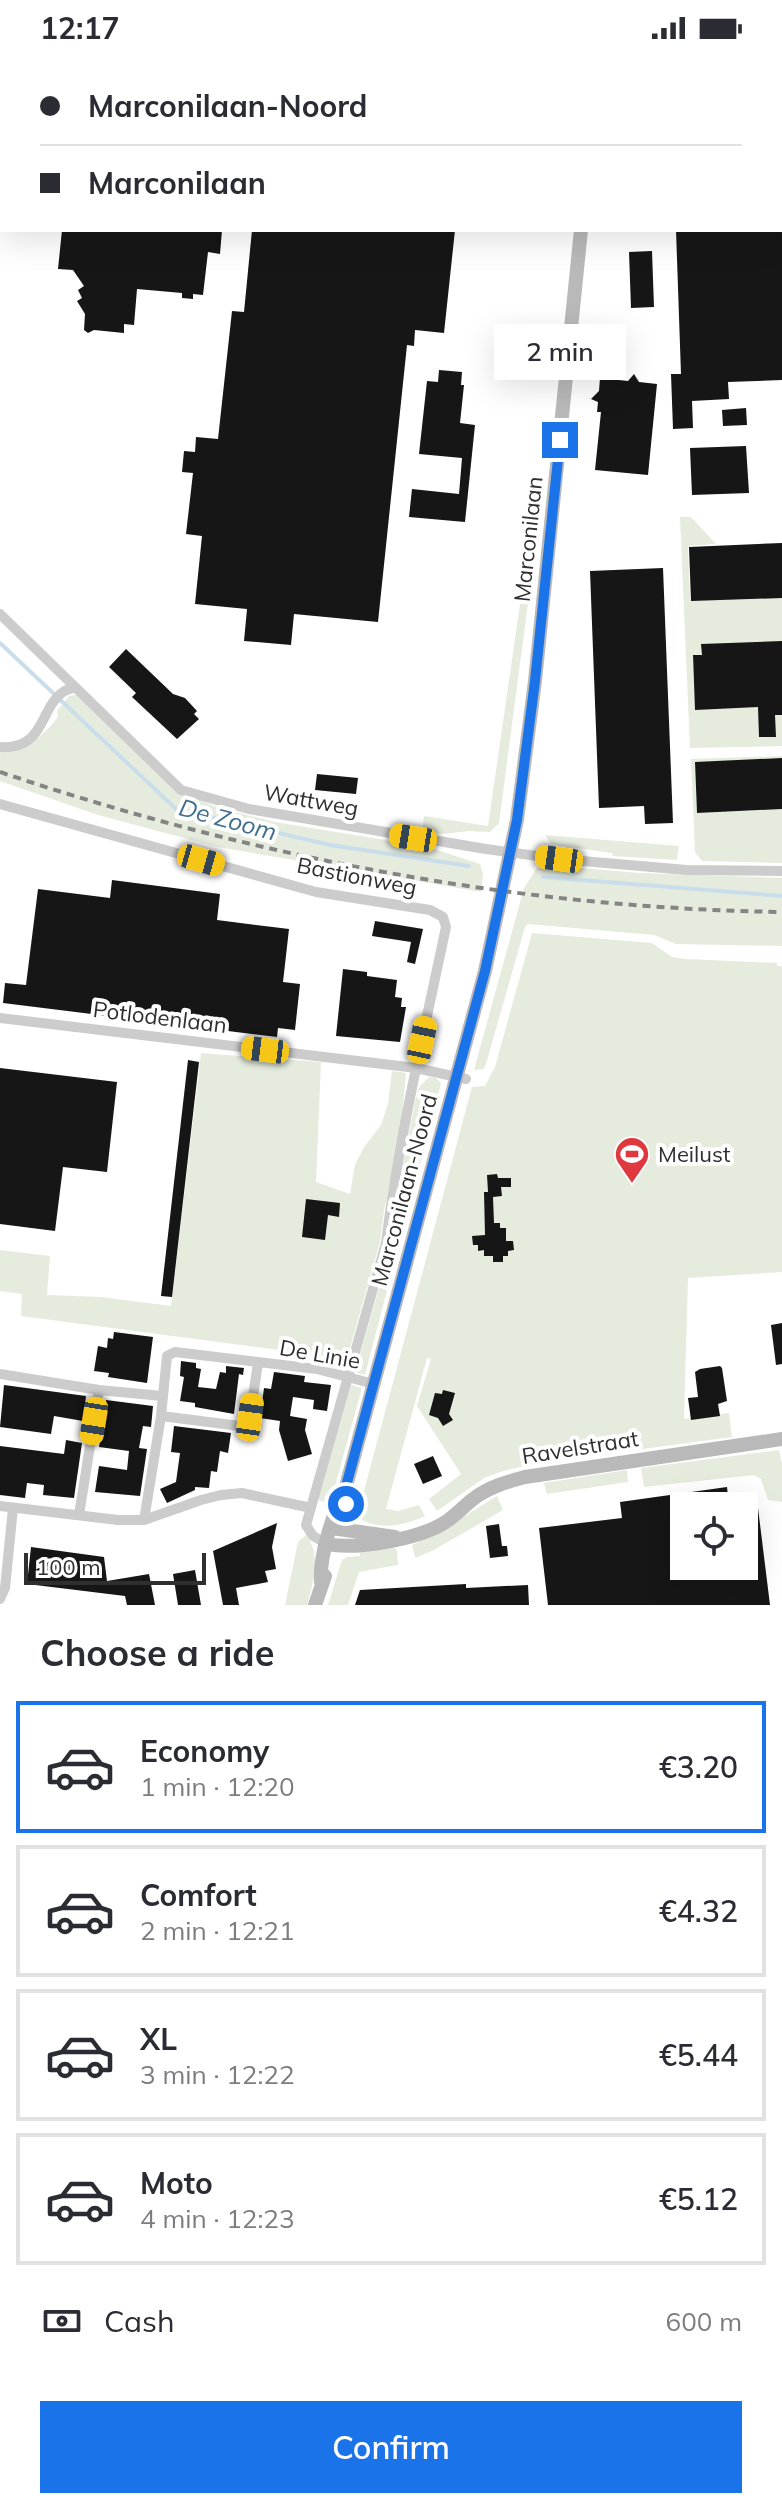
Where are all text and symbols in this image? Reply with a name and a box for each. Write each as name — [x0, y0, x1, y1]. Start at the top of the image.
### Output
text: 12:17 — [40, 9, 119, 47]
text: Marconilaan-Noord — [88, 87, 367, 125]
text: Marconilaan — [88, 164, 266, 202]
callout: 2 min — [494, 324, 626, 380]
text: 2 min — [526, 335, 594, 368]
route end — [542, 422, 578, 458]
street label: Marconilaan — [508, 475, 548, 603]
street label: Wattweg — [261, 778, 361, 822]
water label: De Zoom — [176, 792, 280, 846]
car — [387, 822, 439, 854]
car — [175, 842, 227, 878]
car — [534, 844, 584, 874]
street label: Bastionweg — [295, 851, 419, 901]
street label: Potlodenlaan — [92, 995, 228, 1039]
car — [405, 1014, 439, 1066]
car — [240, 1035, 290, 1065]
street label: Marconilaan-Noord — [365, 1091, 443, 1289]
sports icon: Meilust — [613, 1135, 651, 1185]
place label: Meilust — [658, 1140, 731, 1168]
street label: De Linie — [277, 1333, 363, 1375]
car — [235, 1392, 265, 1442]
car — [78, 1395, 110, 1447]
street label: Ravelstraat — [520, 1424, 640, 1470]
route start — [328, 1486, 364, 1522]
map controls — [670, 1492, 758, 1580]
button: locate — [670, 1492, 758, 1580]
scale bar — [24, 1549, 206, 1585]
text: 100 m — [36, 1553, 101, 1581]
text: Choose a ride — [40, 1630, 274, 1675]
icon: car — [44, 1731, 116, 1803]
text: Economy — [140, 1732, 269, 1770]
text: €3.20 — [659, 1748, 738, 1786]
text: 1 min · 12:20 — [140, 1770, 295, 1803]
icon: car — [44, 1875, 116, 1947]
text: Comfort — [140, 1876, 257, 1914]
text: €4.32 — [659, 1892, 738, 1930]
text: 2 min · 12:21 — [140, 1914, 295, 1947]
icon: car — [44, 2019, 116, 2091]
text: XL — [140, 2020, 177, 2058]
text: €5.44 — [659, 2036, 738, 2074]
text: 3 min · 12:22 — [140, 2058, 295, 2091]
icon: car — [44, 2163, 116, 2235]
text: Moto — [140, 2164, 213, 2202]
text: €5.12 — [659, 2180, 738, 2218]
text: 4 min · 12:23 — [140, 2202, 295, 2235]
icon: cash — [40, 2299, 84, 2343]
text: Cash — [104, 2302, 175, 2340]
text: 600 m — [666, 2305, 742, 2338]
button: Confirm — [40, 2401, 742, 2493]

